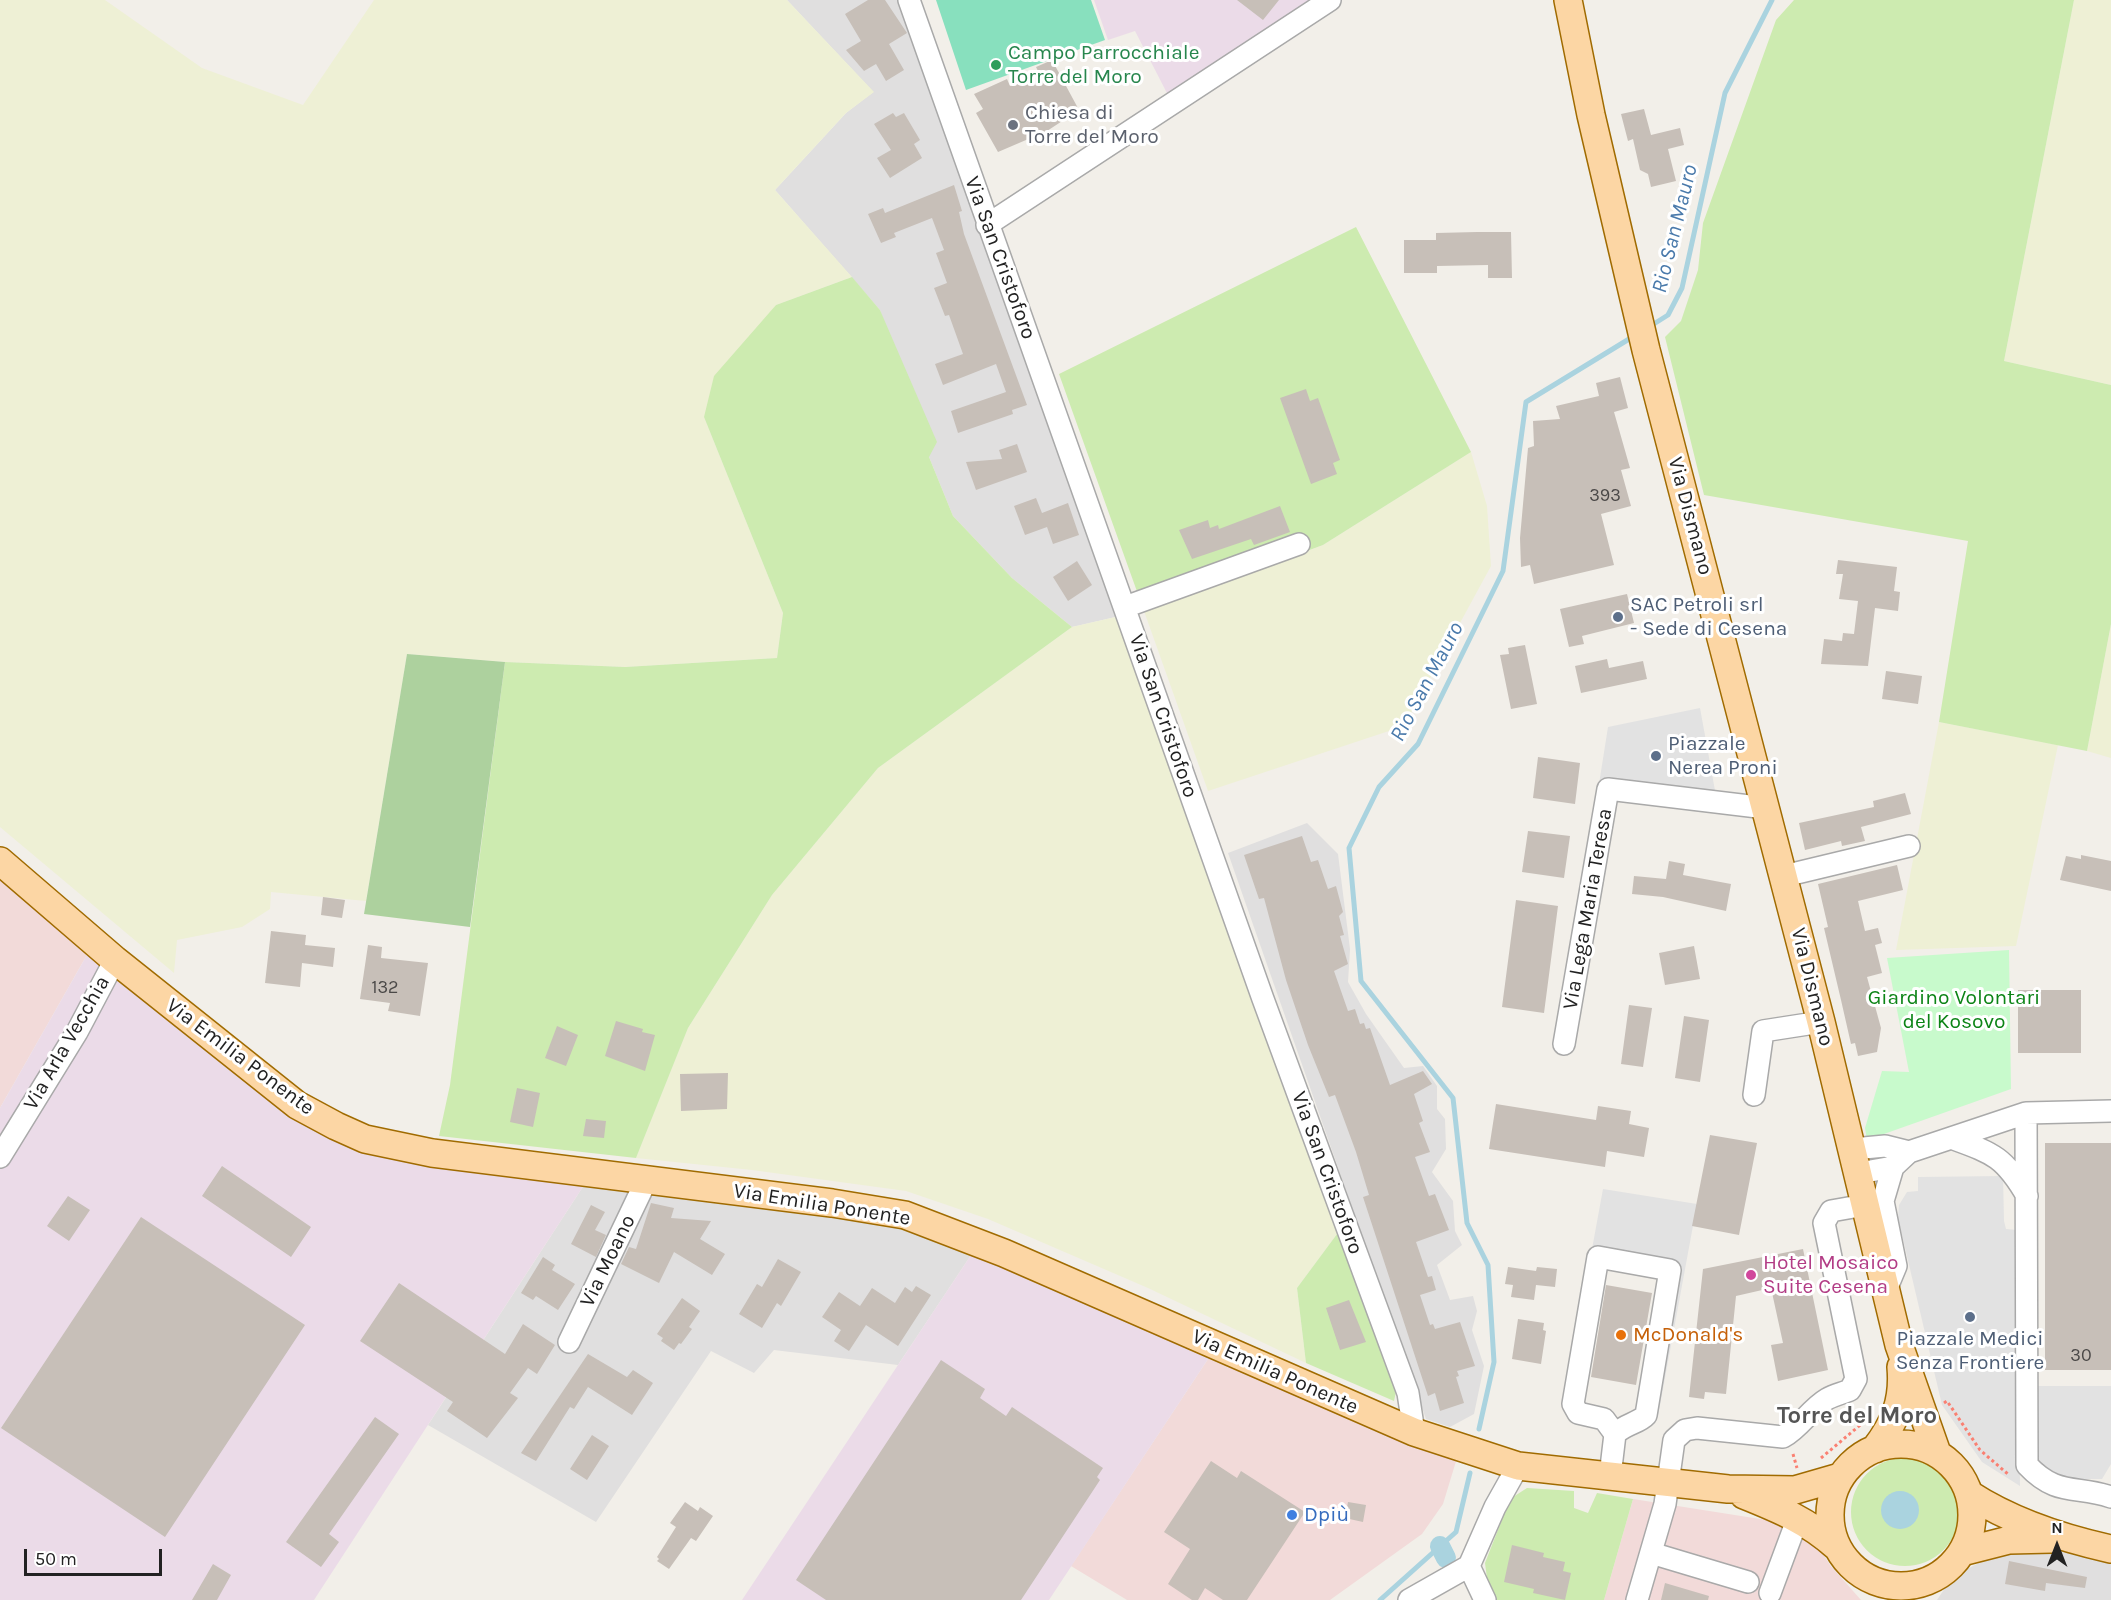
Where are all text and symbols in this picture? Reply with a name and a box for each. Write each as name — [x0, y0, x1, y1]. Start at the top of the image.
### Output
place label: Campo Parrocchiale Torre del Moro — [1008, 40, 1199, 90]
marker: Campo Parrocchiale Torre del Moro — [989, 58, 1003, 72]
place label: Chiesa di Torre del Moro — [1025, 100, 1159, 150]
marker: Chiesa di Torre del Moro — [1006, 118, 1020, 132]
water label: Rio San Mauro — [1646, 162, 1704, 296]
street label: Via San Cristoforo — [959, 173, 1041, 343]
street label: Via Dismano — [1662, 454, 1718, 578]
house number: 393 — [1589, 485, 1621, 507]
place label: SAC Petroli srl - Sede di Cesena — [1630, 592, 1787, 642]
marker: SAC Petroli srl - Sede di Cesena — [1611, 610, 1625, 624]
water label: Rio San Mauro — [1384, 618, 1470, 746]
street label: Via San Cristoforo — [1123, 631, 1203, 801]
place label: Piazzale Nerea Proni — [1668, 731, 1778, 781]
marker: Piazzale Nerea Proni — [1649, 749, 1663, 763]
street label: Via Lega Maria Teresa — [1558, 806, 1618, 1012]
street label: Via Dismano — [1785, 925, 1839, 1049]
street label: Via Arla Vecchia — [18, 971, 116, 1115]
house number: 132 — [371, 977, 399, 999]
park label: Giardino Volontari del Kosovo — [1868, 985, 2040, 1035]
street label: Via Emilia Ponente — [161, 993, 319, 1121]
street label: Via San Cristoforo — [1286, 1088, 1368, 1258]
street label: Via Emilia Ponente — [732, 1179, 912, 1231]
street label: Via Moano — [575, 1211, 641, 1311]
place label: Hotel Mosaico Suite Cesena — [1763, 1250, 1898, 1300]
marker: Hotel Mosaico Suite Cesena — [1744, 1268, 1758, 1282]
marker: Piazzale Medici Senza Frontiere — [1963, 1310, 1977, 1324]
place label: McDonald's — [1633, 1322, 1743, 1348]
street label: Via Emilia Ponente — [1188, 1324, 1362, 1420]
place label: Piazzale Medici Senza Frontiere — [1896, 1326, 2044, 1376]
marker: McDonald's — [1614, 1328, 1628, 1342]
house number: 30 — [2070, 1345, 2092, 1367]
district label: Torre del Moro — [1777, 1402, 1937, 1430]
place label: Dpiù — [1304, 1502, 1349, 1528]
marker: Dpiù — [1285, 1508, 1299, 1522]
north arrow — [2027, 1516, 2087, 1576]
text: N — [2051, 1518, 2063, 1537]
scale bar — [27, 1537, 165, 1575]
text: 50 m — [35, 1548, 77, 1570]

